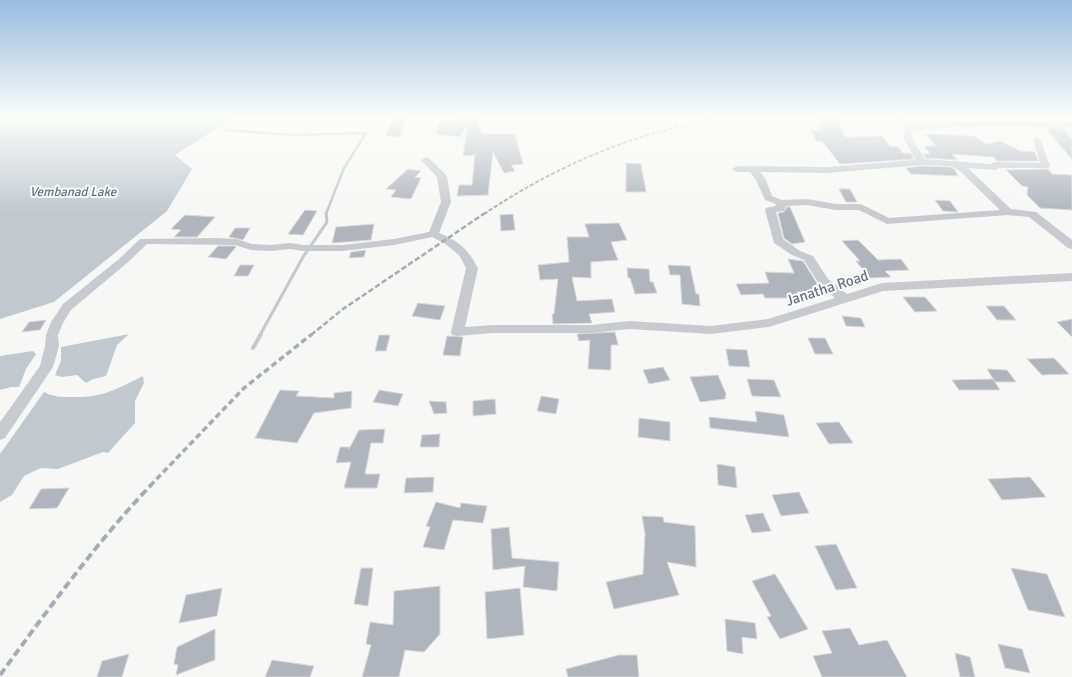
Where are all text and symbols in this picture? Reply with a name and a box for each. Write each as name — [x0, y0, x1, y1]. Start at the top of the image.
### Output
water label: Vembanad Lake — [30, 184, 118, 200]
street label: Janatha Road — [783, 266, 871, 310]

